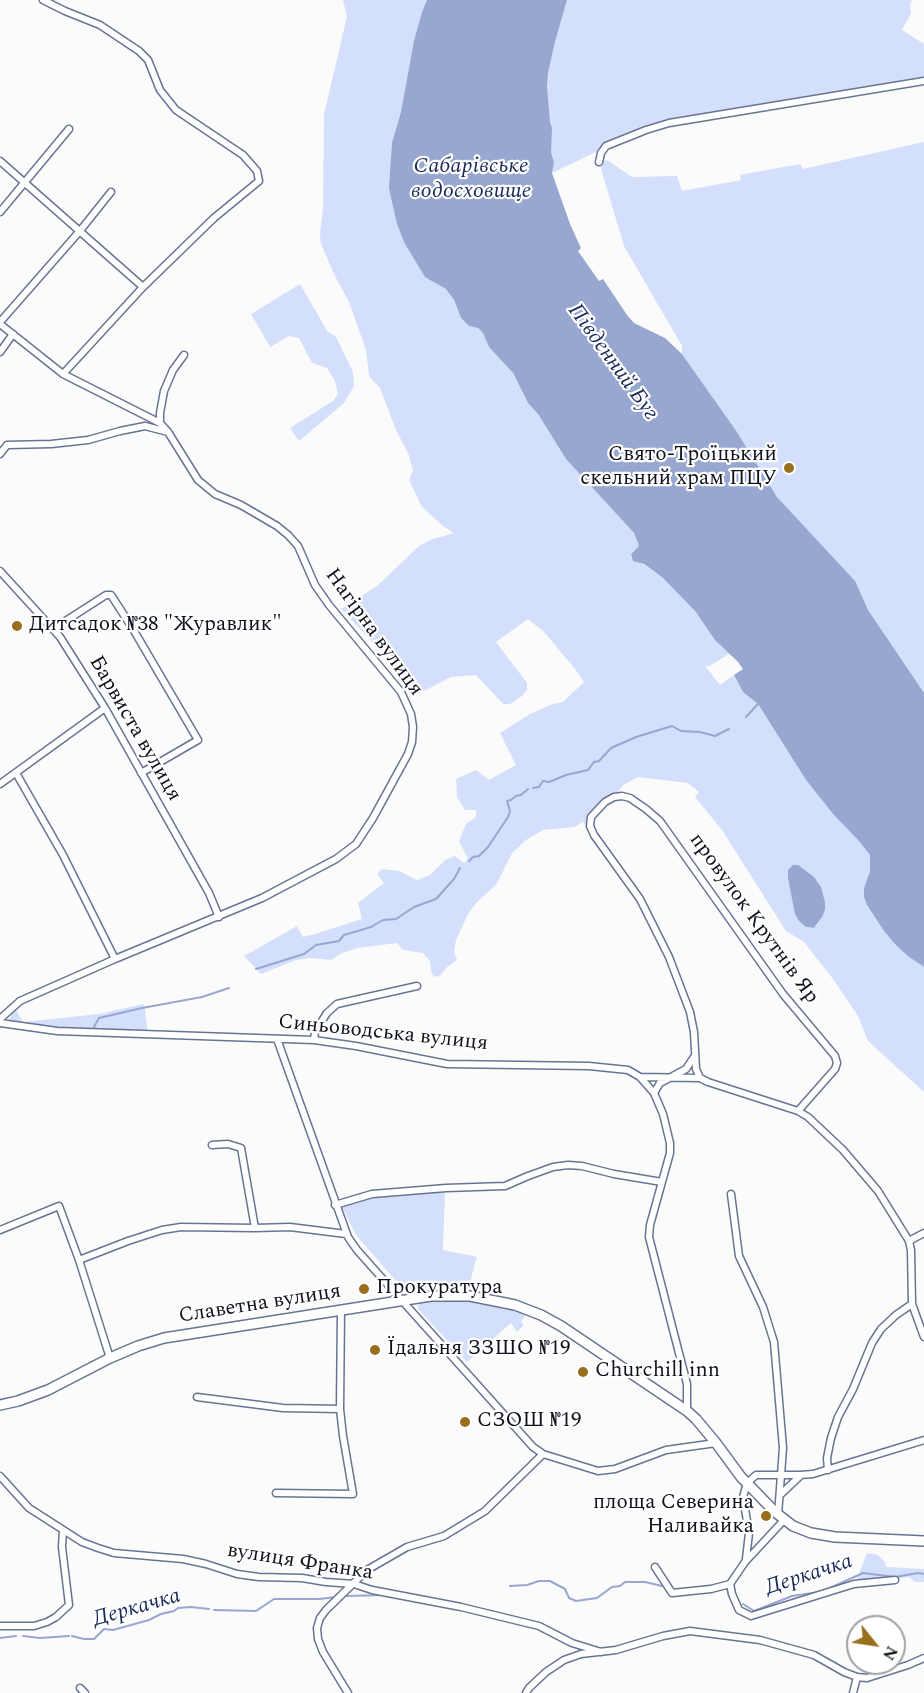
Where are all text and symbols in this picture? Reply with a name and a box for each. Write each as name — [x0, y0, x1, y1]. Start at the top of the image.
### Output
water label: Сабарівське водосховище — [411, 155, 531, 206]
water label: Південний Буг — [561, 300, 663, 426]
place label: Свято-Троїцький скельний храм ПЦУ — [580, 443, 777, 493]
marker: Свято-Троїцький скельний храм ПЦУ — [782, 461, 796, 475]
street label: Нагірна вулиця — [318, 564, 428, 702]
place label: Дитсадок №38 "Журавлик" — [29, 613, 282, 639]
marker: Дитсадок №38 "Журавлик" — [10, 619, 24, 633]
street label: Барвиста вулиця — [82, 652, 186, 806]
street label: провулок Крутнів Яр — [683, 829, 823, 1009]
street label: Синьоводська вулиця — [277, 1010, 489, 1058]
place label: Прокуратура — [376, 1276, 503, 1302]
street label: Славетна вулиця — [177, 1280, 343, 1330]
marker: Прокуратура — [357, 1282, 371, 1296]
place label: Їдальня ЗЗШО №19 — [387, 1337, 570, 1363]
marker: Їдальня ЗЗШО №19 — [368, 1343, 382, 1357]
place label: Churchill inn — [595, 1359, 720, 1385]
marker: Churchill inn — [576, 1365, 590, 1379]
place label: СЗОШ №19 — [477, 1409, 582, 1435]
marker: СЗОШ №19 — [458, 1415, 472, 1429]
place label: площа Северина Наливайка — [593, 1491, 754, 1541]
marker: площа Северина Наливайка — [759, 1509, 773, 1523]
street label: вулиця Франка — [225, 1539, 375, 1587]
water label: Деркачка — [762, 1549, 856, 1603]
water label: Деркачка — [90, 1584, 184, 1634]
north arrow — [846, 1615, 906, 1675]
text: N — [876, 1641, 904, 1665]

